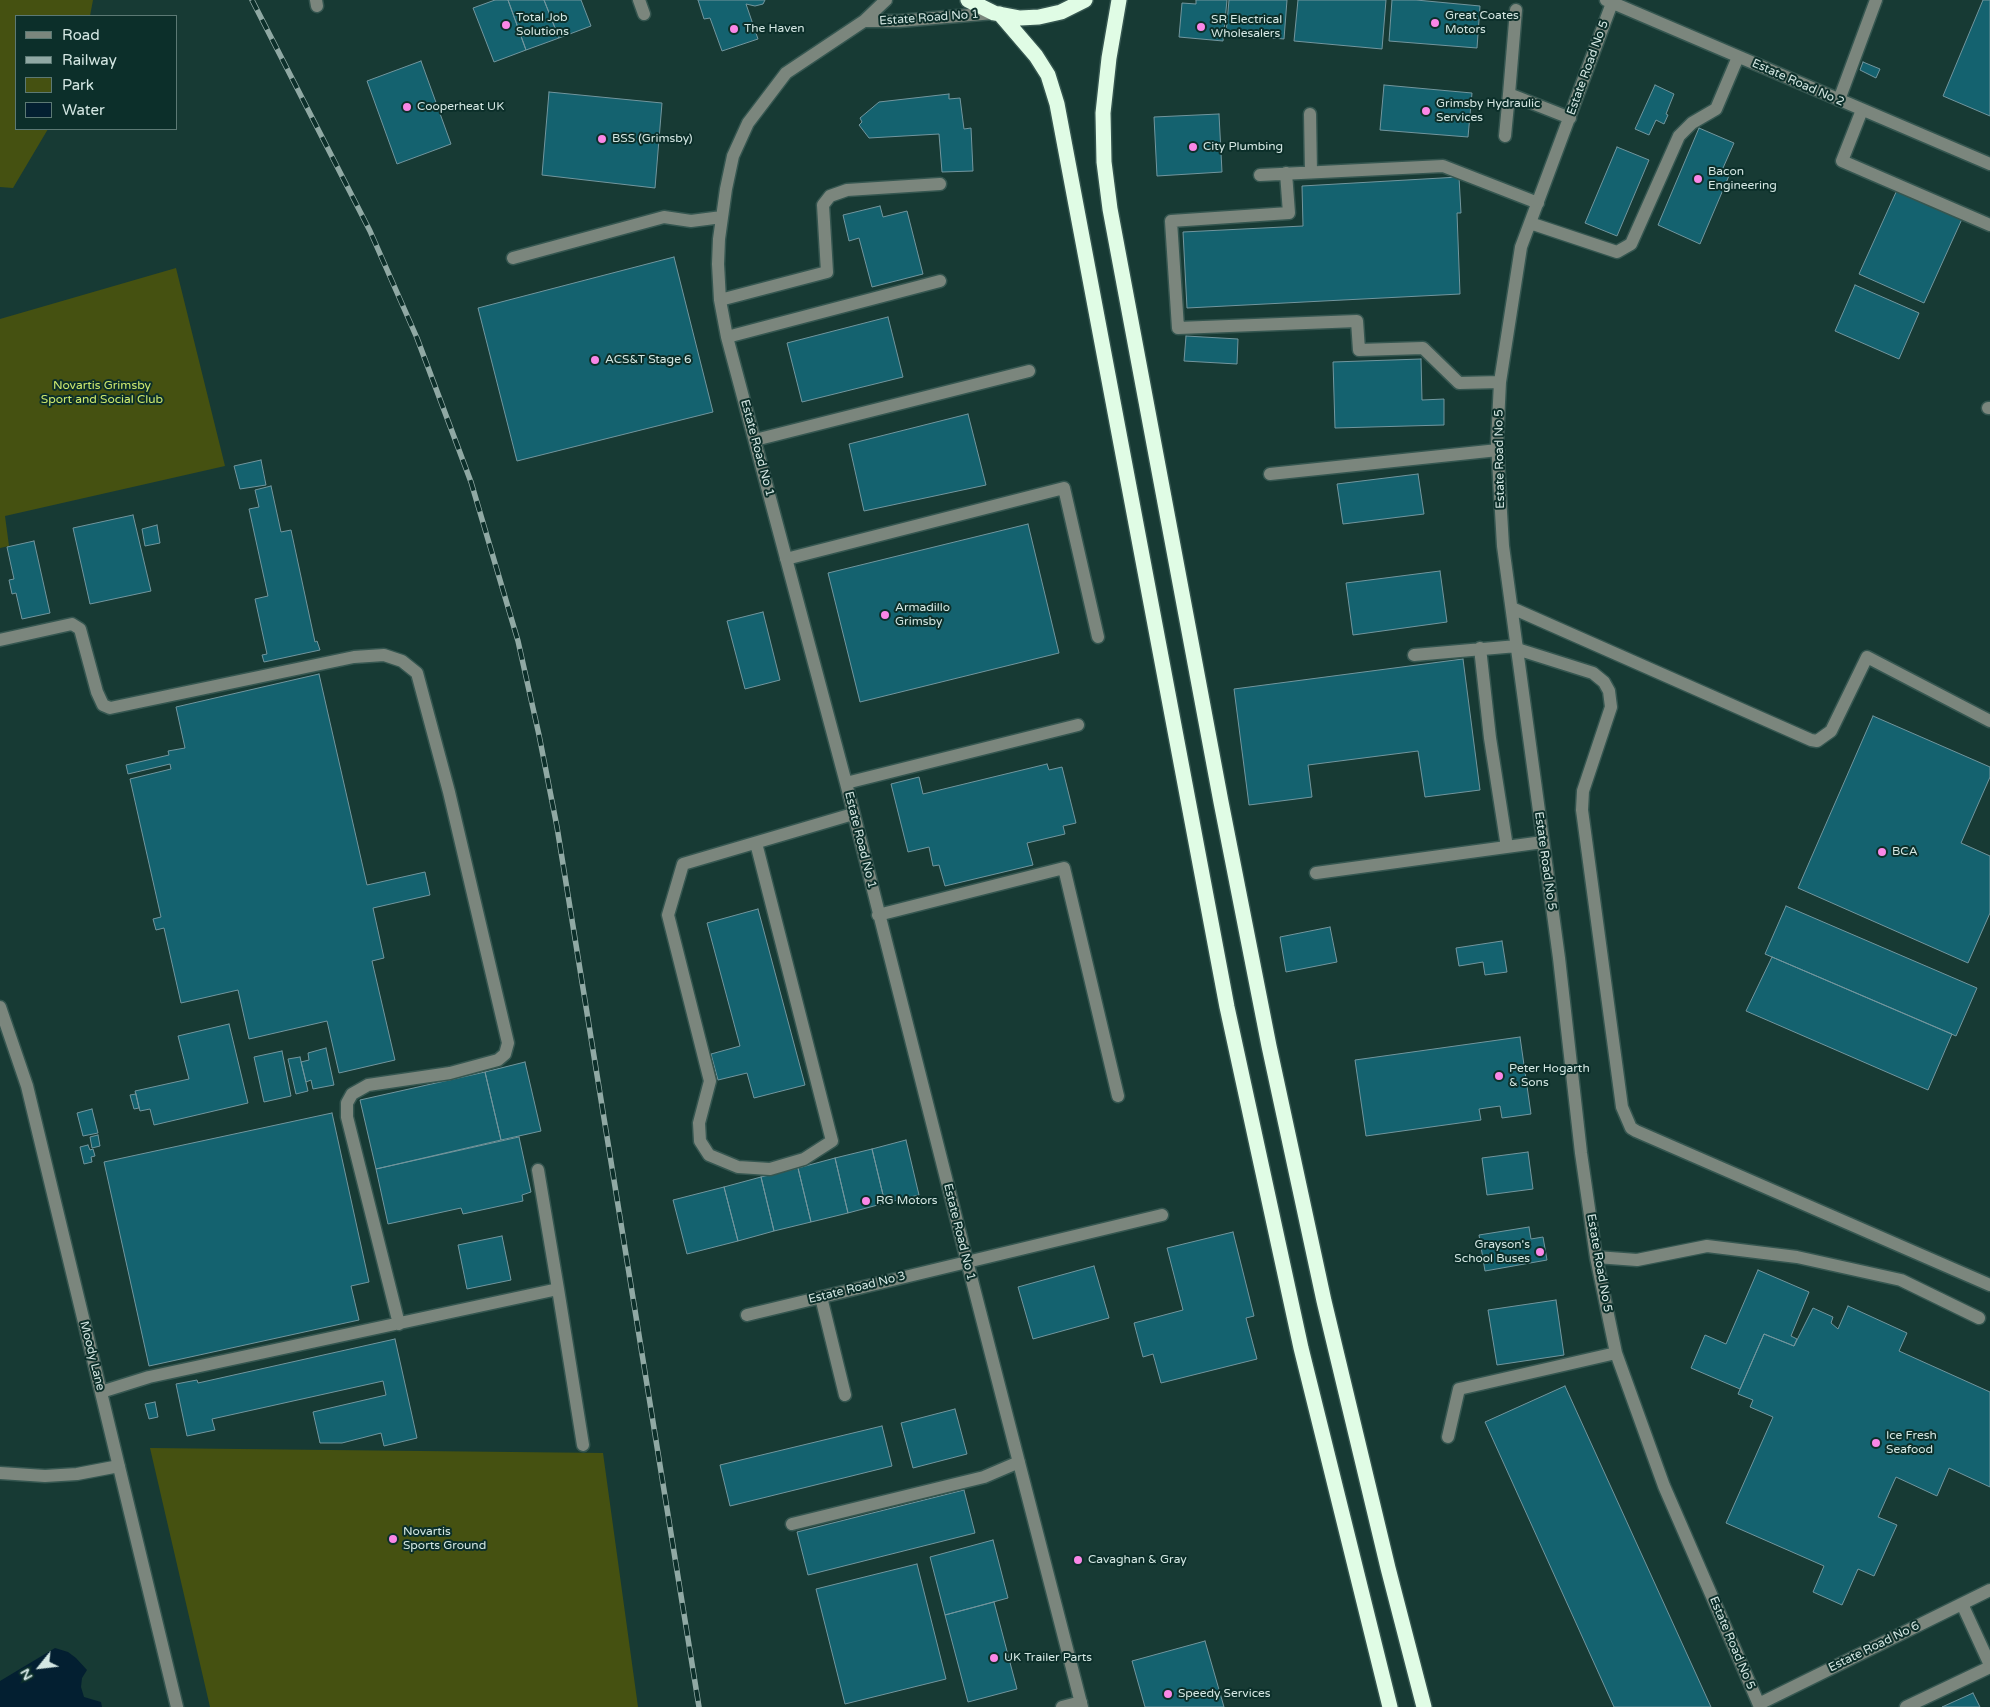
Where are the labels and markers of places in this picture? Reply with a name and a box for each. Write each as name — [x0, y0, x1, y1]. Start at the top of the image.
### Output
place label: Great Coates Motors — [1445, 9, 1519, 37]
place label: Total Job Solutions — [516, 11, 569, 39]
place label: SR Electrical Wholesalers — [1211, 13, 1282, 41]
marker: Great Coates Motors — [1429, 17, 1441, 29]
marker: Total Job Solutions — [500, 19, 512, 31]
marker: SR Electrical Wholesalers — [1195, 21, 1207, 33]
place label: The Haven — [744, 22, 805, 36]
marker: The Haven — [728, 23, 740, 35]
place label: Grimsby Hydraulic Services — [1436, 97, 1540, 125]
place label: Cooperheat UK — [417, 100, 504, 114]
marker: Cooperheat UK — [401, 101, 413, 113]
marker: Grimsby Hydraulic Services — [1420, 105, 1432, 117]
place label: BSS (Grimsby) — [612, 132, 693, 146]
marker: BSS (Grimsby) — [596, 133, 608, 145]
place label: City Plumbing — [1203, 140, 1283, 154]
marker: City Plumbing — [1187, 141, 1199, 153]
place label: Bacon Engineering — [1708, 165, 1777, 193]
marker: Bacon Engineering — [1692, 173, 1704, 185]
place label: ACS&T Stage 6 — [605, 353, 692, 367]
marker: ACS&T Stage 6 — [589, 354, 601, 366]
place label: Armadillo Grimsby — [895, 601, 950, 629]
marker: Armadillo Grimsby — [879, 609, 891, 621]
place label: BCA — [1892, 845, 1918, 859]
marker: BCA — [1876, 846, 1888, 858]
place label: Peter Hogarth & Sons — [1509, 1062, 1590, 1090]
marker: Peter Hogarth & Sons — [1493, 1070, 1505, 1082]
place label: RG Motors — [876, 1194, 938, 1208]
marker: RG Motors — [860, 1195, 872, 1207]
place label: Grayson's School Buses — [1454, 1238, 1530, 1266]
marker: Grayson's School Buses — [1534, 1246, 1546, 1258]
place label: Ice Fresh Seafood — [1886, 1429, 1937, 1457]
marker: Ice Fresh Seafood — [1870, 1437, 1882, 1449]
place label: Novartis Sports Ground — [403, 1525, 486, 1553]
marker: Novartis Sports Ground — [387, 1533, 399, 1545]
place label: Cavaghan & Gray — [1088, 1553, 1187, 1567]
marker: Cavaghan & Gray — [1072, 1554, 1084, 1566]
place label: UK Trailer Parts — [1004, 1651, 1092, 1665]
marker: UK Trailer Parts — [988, 1652, 1000, 1664]
place label: Speedy Services — [1178, 1687, 1271, 1701]
marker: Speedy Services — [1162, 1688, 1174, 1700]

